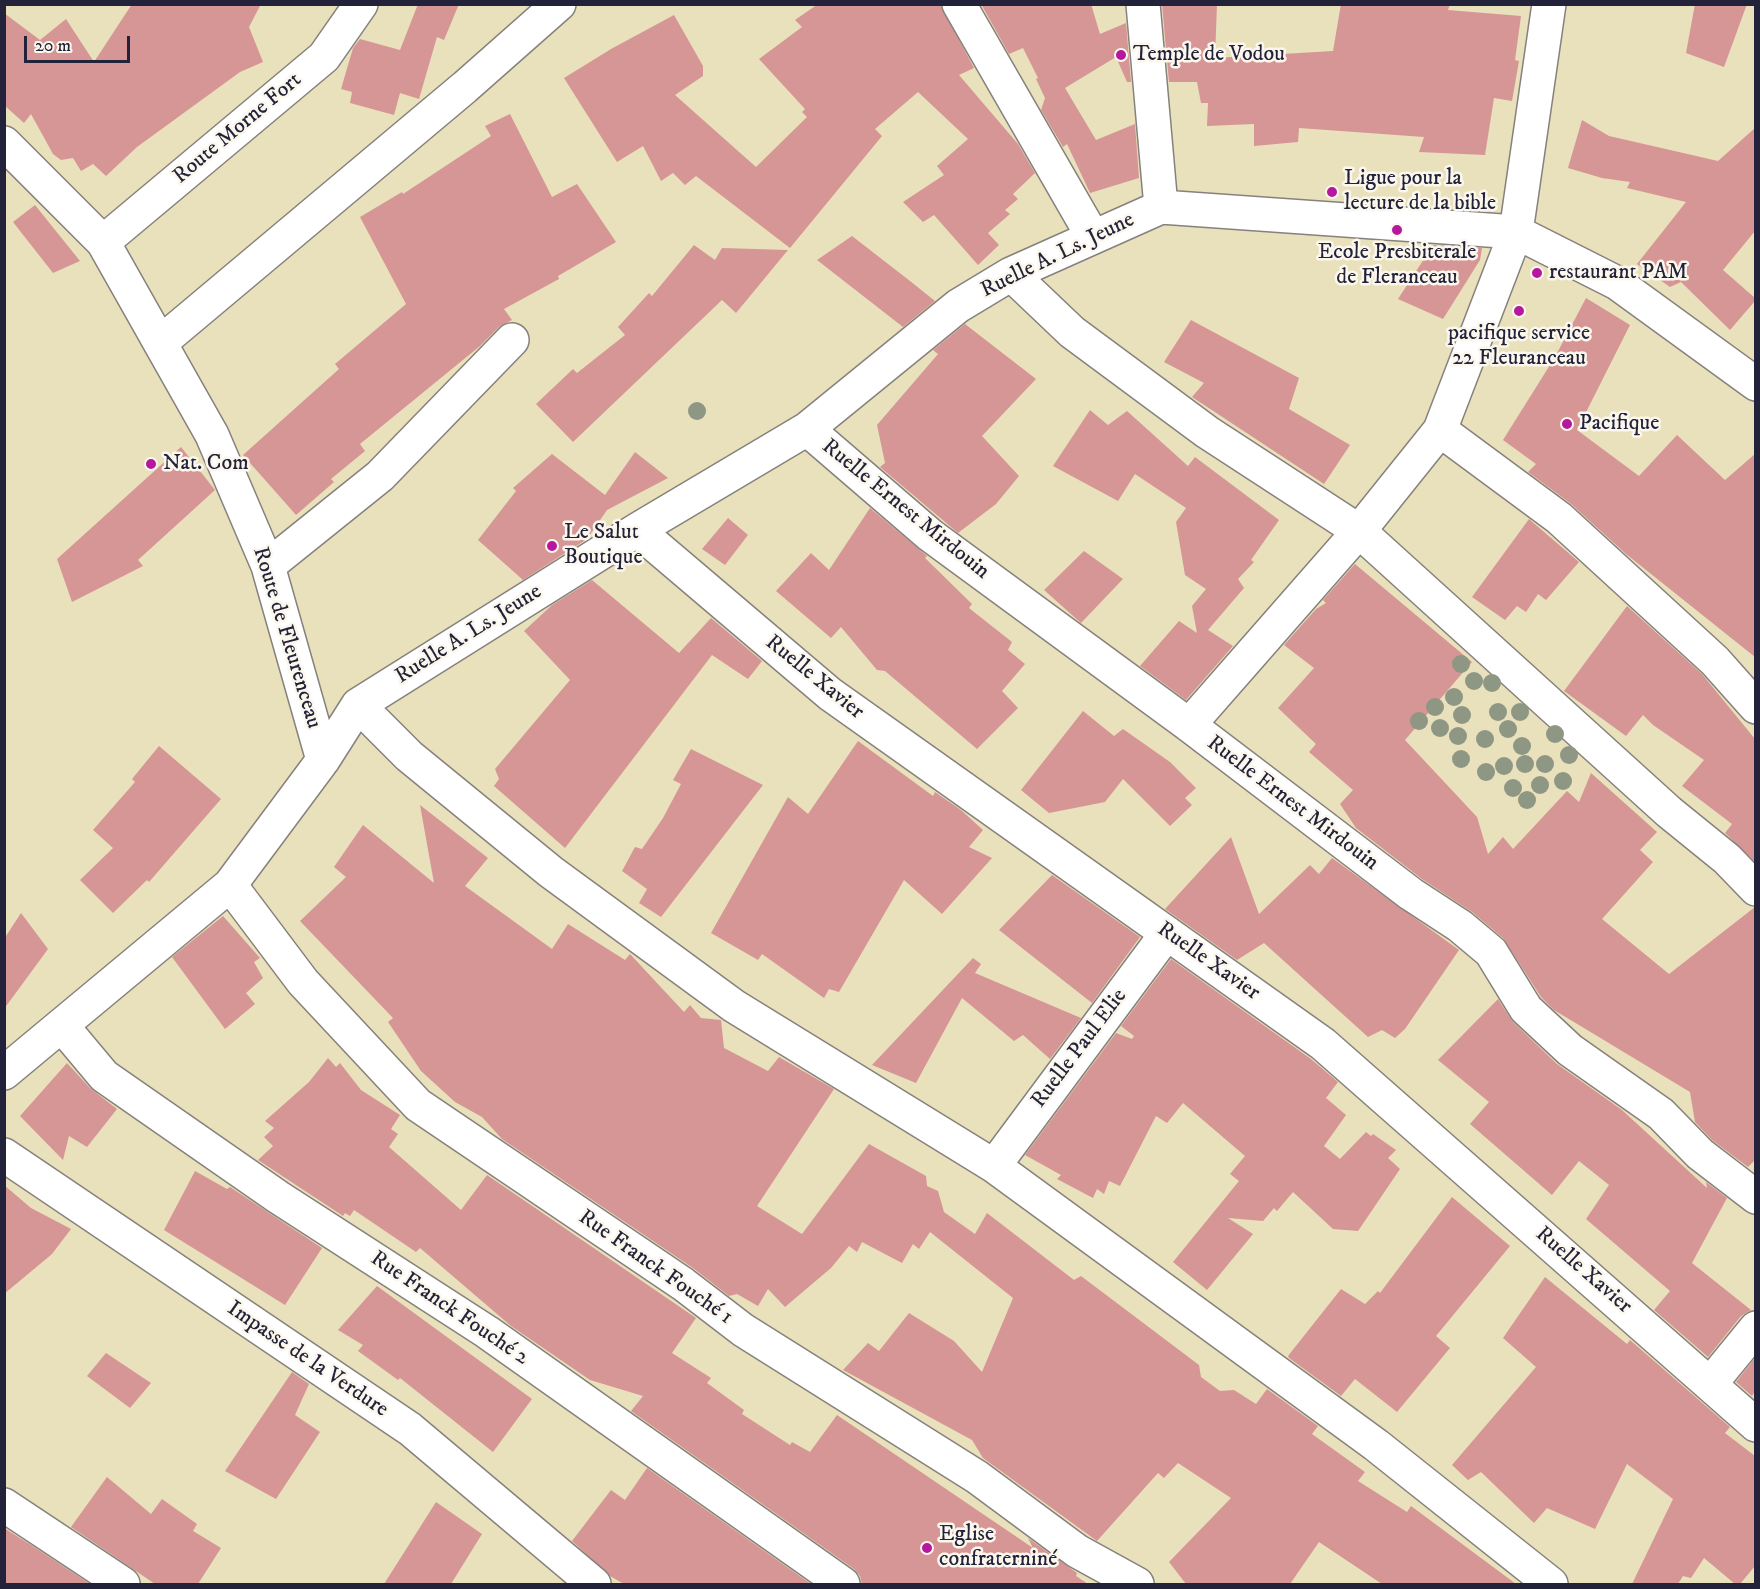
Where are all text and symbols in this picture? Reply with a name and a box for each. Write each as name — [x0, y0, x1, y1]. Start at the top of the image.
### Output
scale bar — [27, 24, 134, 62]
text: 20 m — [35, 35, 71, 57]
place label: Temple de Vodou — [1133, 42, 1285, 68]
marker: Temple de Vodou — [1114, 48, 1128, 62]
street label: Route Morne Fort — [169, 68, 307, 190]
place label: Ligue pour la lecture de la bible — [1344, 166, 1496, 218]
marker: Ligue pour la lecture de la bible — [1325, 185, 1339, 199]
street label: Ruelle A. Ls. Jeune — [977, 207, 1139, 305]
marker: Ecole Presbiterale de Fleranceau — [1390, 223, 1404, 237]
place label: Ecole Presbiterale de Fleranceau — [1318, 240, 1476, 292]
place label: restaurant PAM — [1549, 260, 1688, 286]
marker: restaurant PAM — [1530, 266, 1544, 280]
marker: pacifique service 22 Fleuranceau — [1512, 304, 1526, 318]
place label: pacifique service 22 Fleuranceau — [1448, 321, 1590, 372]
place label: Pacifique — [1579, 411, 1659, 437]
marker: Pacifique — [1560, 417, 1574, 431]
street label: Ruelle Ernest Mirdouin — [816, 434, 994, 586]
place label: Nat. Com — [163, 451, 249, 477]
marker: Nat. Com — [144, 457, 158, 471]
place label: Le Salut Boutique — [564, 520, 643, 572]
marker: Le Salut Boutique — [545, 539, 559, 553]
street label: Route de Fleurenceau — [246, 544, 326, 732]
street label: Ruelle A. Ls. Jeune — [391, 579, 547, 691]
street label: Ruelle Xavier — [759, 630, 869, 726]
street label: Ruelle Ernest Mirdouin — [1201, 731, 1383, 877]
street label: Ruelle Xavier — [1152, 917, 1264, 1007]
street label: Ruelle Paul Elie — [1027, 984, 1133, 1114]
street label: Rue Franck Fouché 1 — [573, 1205, 737, 1331]
street label: Ruelle Xavier — [1529, 1222, 1637, 1320]
street label: Rue Franck Fouché 2 — [365, 1246, 533, 1372]
street label: Impasse de la Verdure — [221, 1296, 393, 1424]
place label: Eglise confraterniné — [939, 1522, 1057, 1574]
marker: Eglise confraterniné — [920, 1541, 934, 1555]

